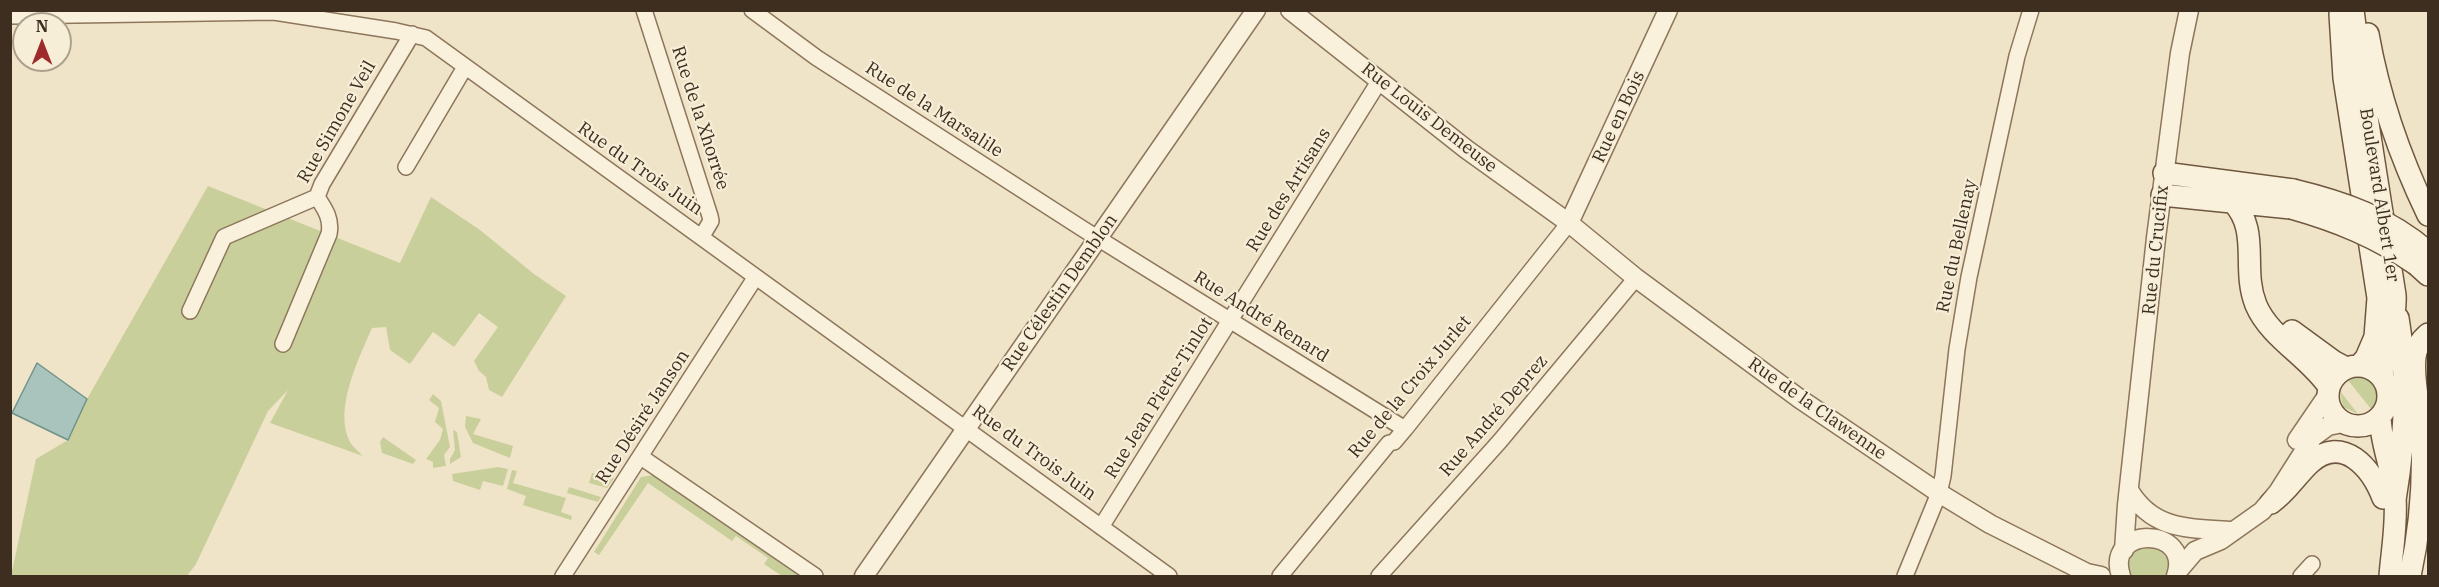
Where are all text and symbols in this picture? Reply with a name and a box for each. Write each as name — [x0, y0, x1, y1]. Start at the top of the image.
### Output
north arrow — [12, 12, 72, 72]
text: N — [36, 16, 48, 36]
street label: Rue de la Xhorrée — [667, 43, 733, 193]
street label: Rue Simone Veil — [293, 57, 381, 187]
street label: Rue de la Marsalile — [861, 58, 1007, 162]
street label: Rue Louis Demeuse — [1357, 58, 1501, 178]
street label: Rue en Bois — [1588, 68, 1650, 166]
street label: Boulevard Albert 1er — [2355, 106, 2403, 284]
street label: Rue du Trois Juin — [573, 118, 707, 220]
street label: Rue des Artisans — [1242, 124, 1336, 256]
street label: Rue du Bellenay — [1932, 177, 1982, 315]
street label: Rue du Crucifix — [2138, 184, 2174, 316]
street label: Rue Célestin Demblon — [998, 210, 1122, 376]
street label: Rue André Renard — [1189, 267, 1333, 367]
street label: Rue de la Croix Jurlet — [1344, 311, 1476, 463]
street label: Rue Jean Piette-Tinlot — [1100, 313, 1218, 483]
street label: Rue Désiré Janson — [592, 346, 694, 488]
street label: Rue André Deprez — [1435, 351, 1553, 481]
street label: Rue de la Clawenne — [1744, 353, 1890, 465]
street label: Rue du Trois Juin — [968, 401, 1100, 505]

